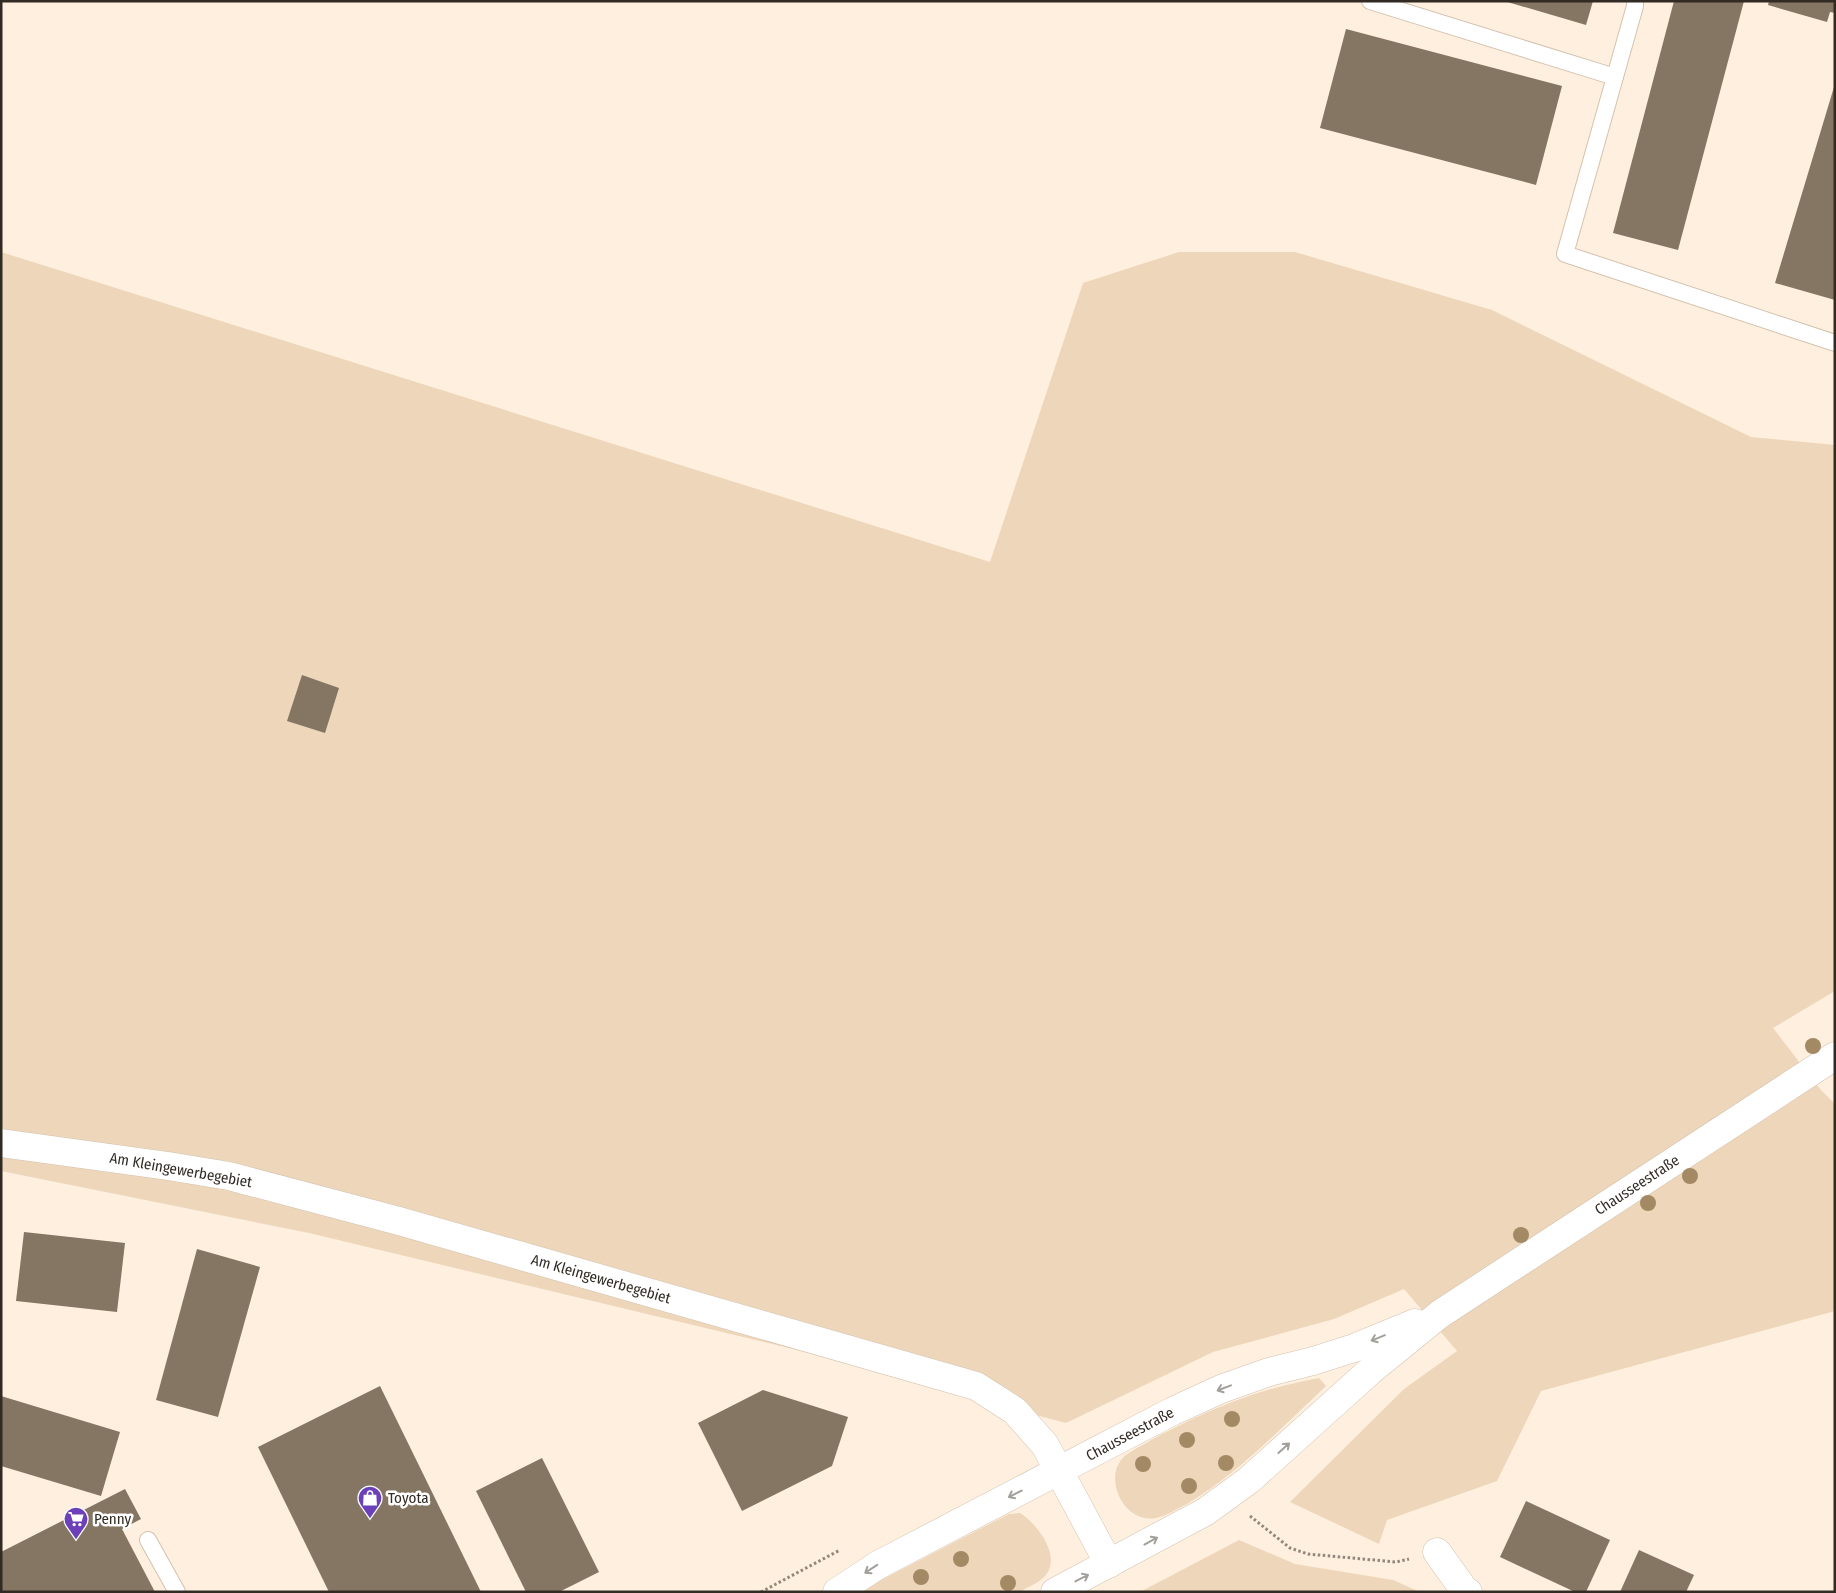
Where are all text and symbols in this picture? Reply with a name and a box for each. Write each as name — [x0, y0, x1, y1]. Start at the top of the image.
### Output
street label: Am Kleingewerbegebiet — [108, 1149, 254, 1191]
street label: Chausseestraße — [1591, 1151, 1683, 1219]
street label: Am Kleingewerbegebiet — [529, 1250, 673, 1308]
one-way arrow — [1371, 1334, 1386, 1343]
one-way arrow — [1217, 1384, 1232, 1393]
street label: Chausseestraße — [1083, 1403, 1177, 1465]
one-way arrow — [1278, 1442, 1291, 1454]
shop icon: Toyota — [357, 1485, 383, 1519]
place label: Toyota — [388, 1489, 429, 1507]
one-way arrow — [1008, 1490, 1023, 1499]
supermarket icon: Penny — [63, 1506, 89, 1540]
place label: Penny — [94, 1510, 132, 1528]
one-way arrow — [1144, 1536, 1159, 1546]
one-way arrow — [864, 1564, 878, 1575]
one-way arrow — [1074, 1573, 1089, 1582]

